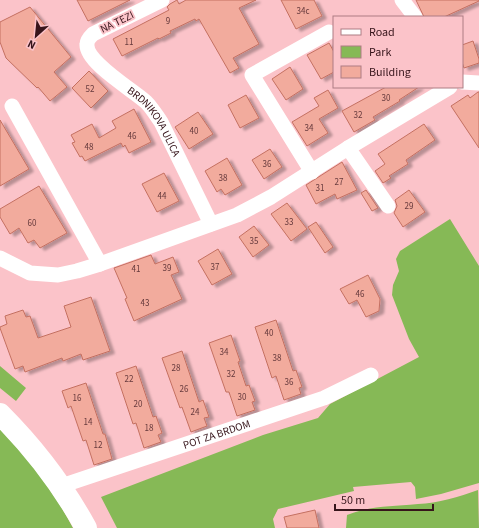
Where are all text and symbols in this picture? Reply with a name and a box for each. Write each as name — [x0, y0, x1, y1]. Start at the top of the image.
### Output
house number: 34c — [296, 5, 310, 18]
street label: NA TEZI — [98, 7, 136, 37]
house number: 9 — [166, 15, 171, 28]
north arrow — [16, 16, 56, 56]
legend — [333, 16, 463, 88]
text: Road — [369, 24, 395, 41]
text: N — [25, 36, 38, 53]
house number: 11 — [125, 36, 133, 49]
text: Park — [369, 44, 391, 61]
text: Building — [369, 64, 411, 81]
house number: 52 — [86, 83, 95, 96]
street label: BRDNIKOVA ULICA — [124, 83, 184, 159]
house number: 30 — [382, 92, 391, 105]
house number: 32 — [354, 109, 363, 122]
house number: 34 — [305, 122, 314, 135]
house number: 40 — [190, 125, 199, 138]
house number: 46 — [128, 130, 137, 143]
house number: 48 — [85, 141, 94, 154]
house number: 36 — [263, 158, 272, 171]
house number: 38 — [219, 172, 228, 185]
house number: 27 — [335, 176, 344, 189]
house number: 31 — [316, 182, 324, 195]
house number: 44 — [158, 190, 167, 203]
house number: 29 — [405, 200, 414, 213]
house number: 33 — [285, 216, 294, 229]
house number: 60 — [28, 217, 37, 230]
house number: 35 — [250, 235, 259, 248]
house number: 37 — [211, 261, 220, 274]
house number: 39 — [163, 262, 172, 275]
house number: 41 — [132, 263, 140, 276]
house number: 46 — [356, 288, 365, 301]
house number: 43 — [141, 297, 150, 310]
house number: 40 — [265, 327, 274, 340]
house number: 34 — [220, 346, 229, 359]
house number: 38 — [273, 352, 282, 365]
house number: 28 — [172, 362, 181, 375]
house number: 32 — [227, 368, 236, 381]
house number: 22 — [125, 373, 134, 386]
house number: 36 — [285, 376, 294, 389]
house number: 26 — [180, 383, 189, 396]
house number: 30 — [238, 391, 247, 404]
house number: 16 — [73, 392, 82, 405]
house number: 20 — [134, 398, 143, 411]
house number: 24 — [191, 406, 200, 419]
house number: 14 — [84, 416, 93, 429]
street label: POT ZA BRDOM — [181, 416, 252, 452]
house number: 18 — [145, 422, 154, 435]
house number: 12 — [94, 439, 103, 452]
scale bar — [335, 486, 433, 512]
text: 50 m — [341, 492, 365, 509]

